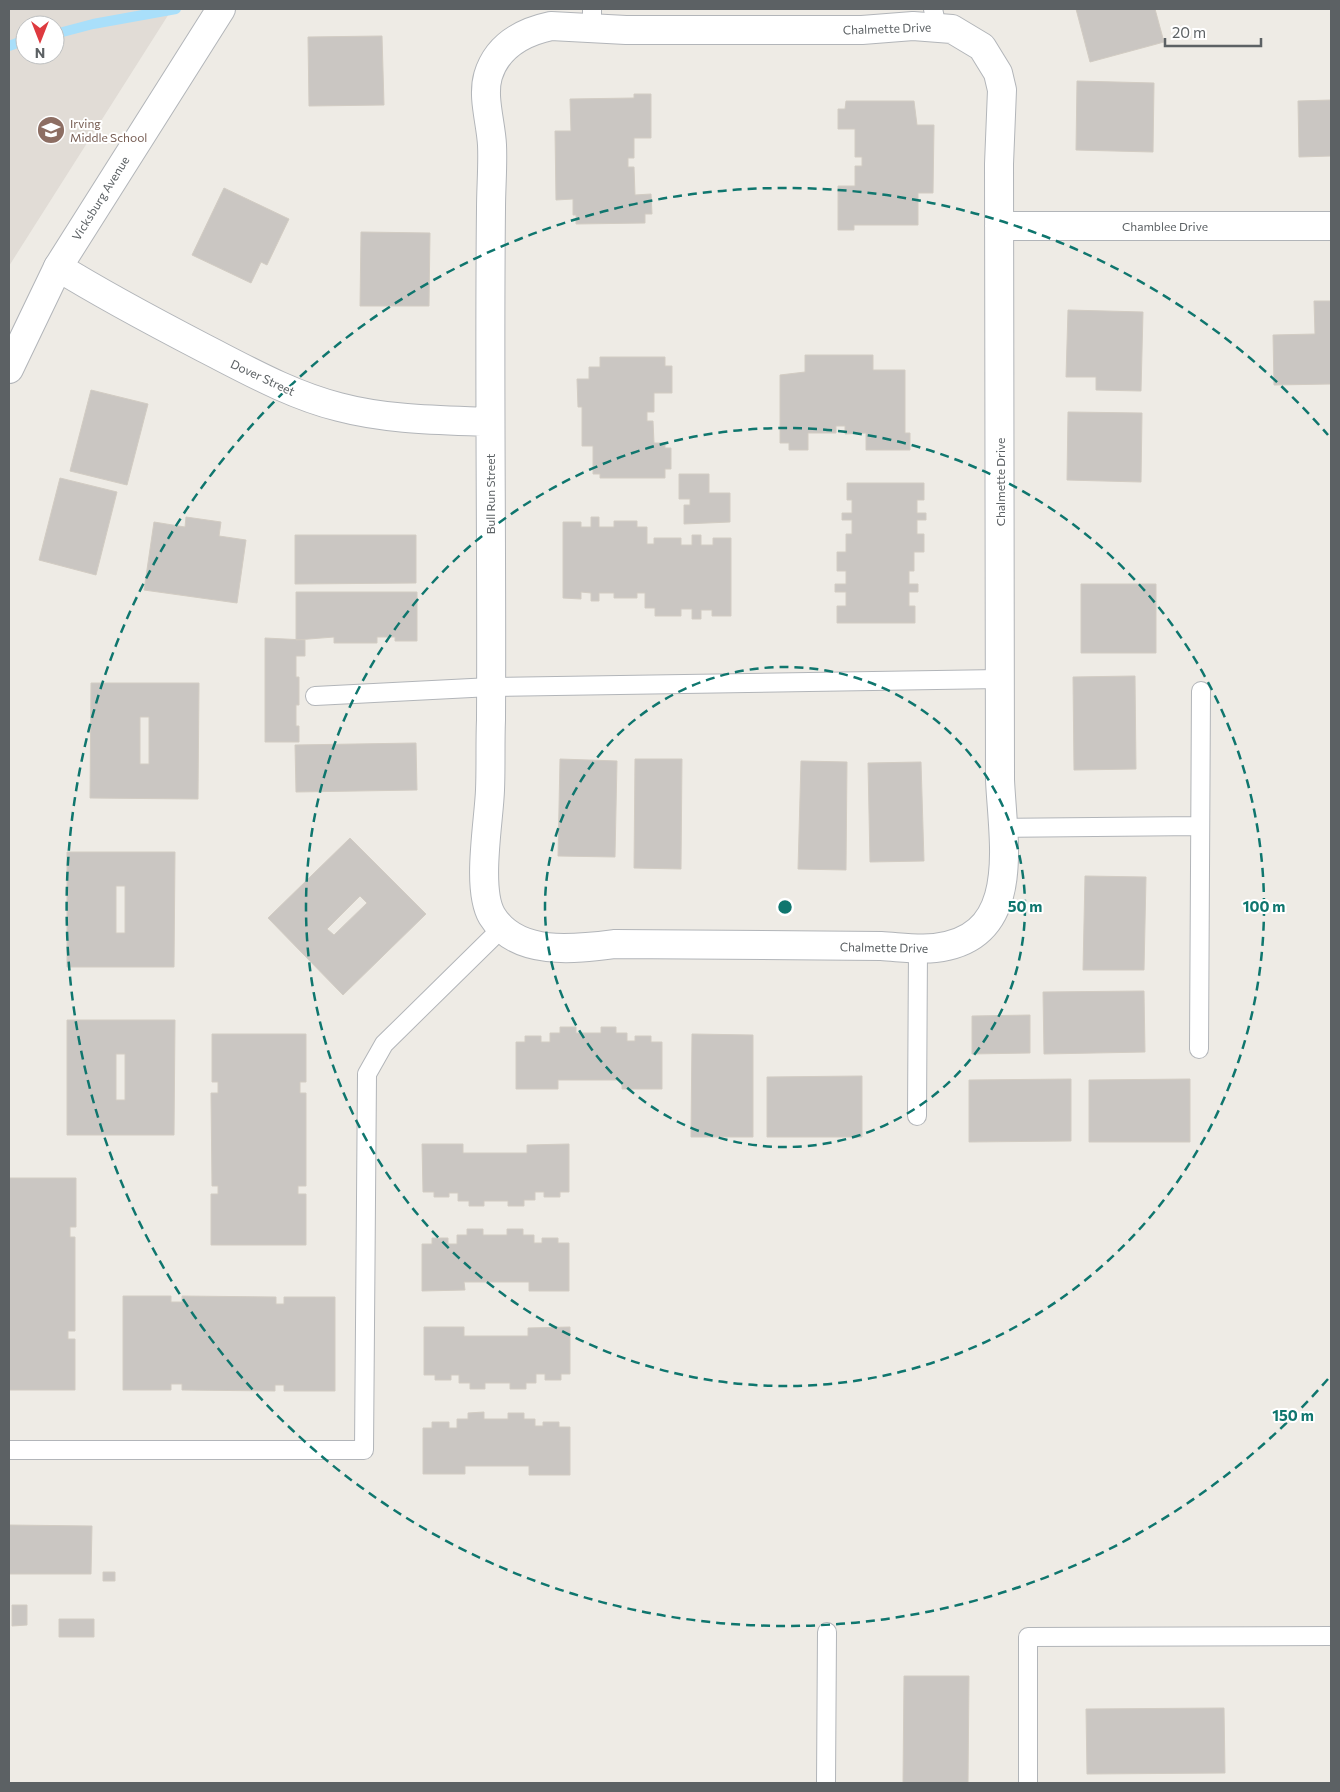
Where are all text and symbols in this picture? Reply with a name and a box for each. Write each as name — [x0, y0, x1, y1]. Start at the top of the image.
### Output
north arrow — [15, 15, 65, 65]
scale bar — [1165, 15, 1261, 47]
street label: Chalmette Drive — [843, 19, 931, 37]
text: 20 m — [1172, 23, 1206, 41]
text: N — [35, 45, 45, 62]
school or university icon: Irving Middle School — [36, 115, 66, 145]
place label: Irving Middle School — [70, 116, 147, 144]
street label: Vicksburg Avenue — [68, 153, 132, 243]
street label: Chamblee Drive — [1122, 219, 1208, 233]
street label: Dover Street — [229, 356, 297, 398]
street label: Chalmette Drive — [993, 438, 1007, 526]
street label: Bull Run Street — [483, 454, 497, 534]
text: 50 m — [1008, 897, 1042, 915]
text: 100 m — [1243, 897, 1285, 915]
centre of rings — [776, 898, 794, 916]
street label: Chalmette Drive — [840, 939, 928, 955]
text: 150 m — [1272, 1406, 1314, 1424]

